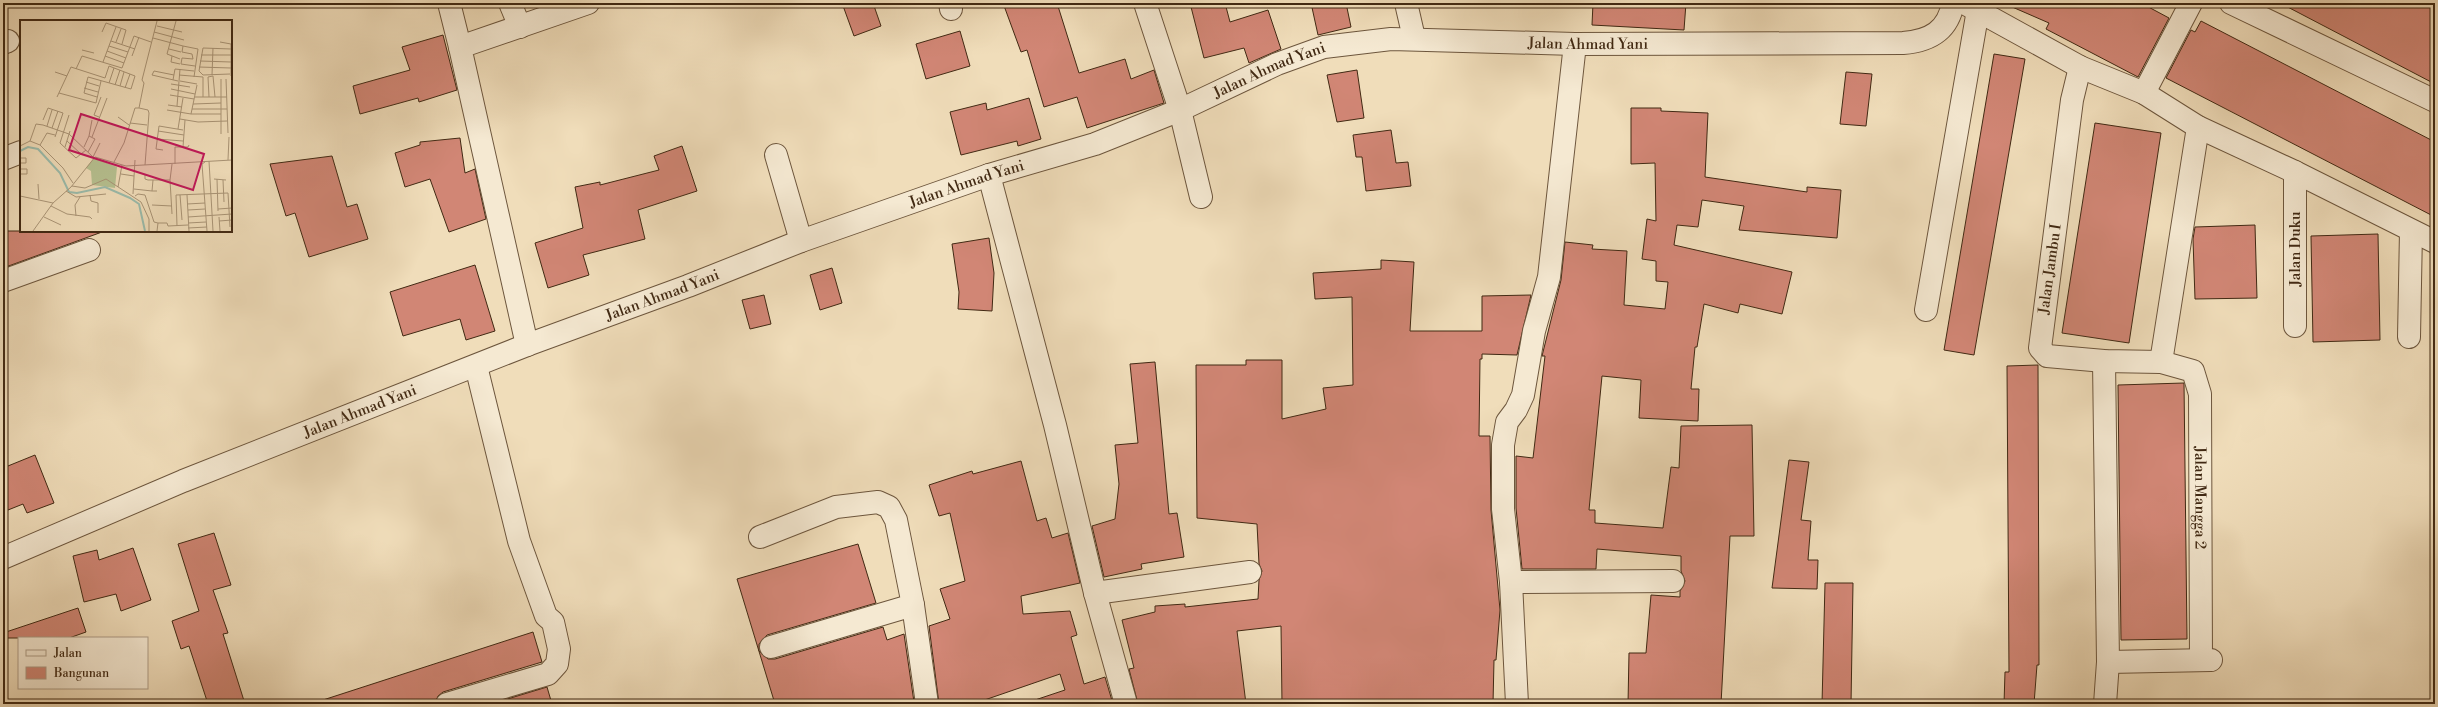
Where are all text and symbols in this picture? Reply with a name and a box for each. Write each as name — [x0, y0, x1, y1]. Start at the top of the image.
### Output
inset map — [20, 20, 232, 232]
street label: Jalan Ahmad Yani — [1527, 33, 1648, 54]
street label: Jalan Ahmad Yani — [1209, 38, 1328, 103]
street label: Jalan Ahmad Yani — [906, 156, 1026, 212]
street label: Jalan Duku — [2286, 211, 2305, 288]
street label: Jalan Jambu I — [2034, 222, 2066, 316]
street label: Jalan Ahmad Yani — [602, 265, 722, 325]
street label: Jalan Ahmad Yani — [300, 380, 419, 442]
street label: Jalan Mangga 2 — [2191, 445, 2210, 549]
legend — [18, 637, 148, 689]
text: Jalan — [53, 646, 82, 661]
text: Bangunan — [53, 666, 109, 681]

